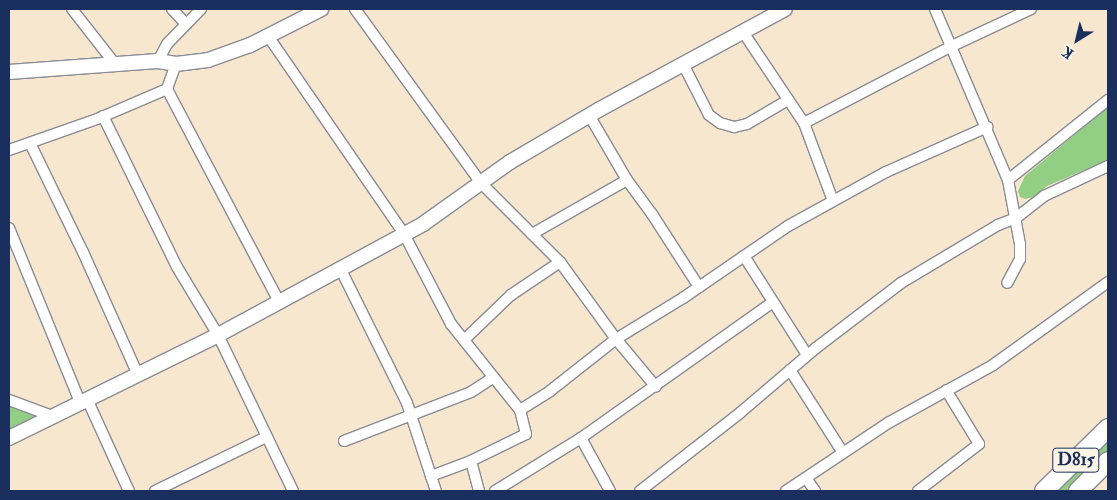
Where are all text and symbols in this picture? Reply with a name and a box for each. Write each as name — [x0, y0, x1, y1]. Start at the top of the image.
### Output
north arrow — [1052, 15, 1102, 65]
text: K — [1059, 43, 1077, 62]
road number: D815 — [1052, 444, 1100, 476]

